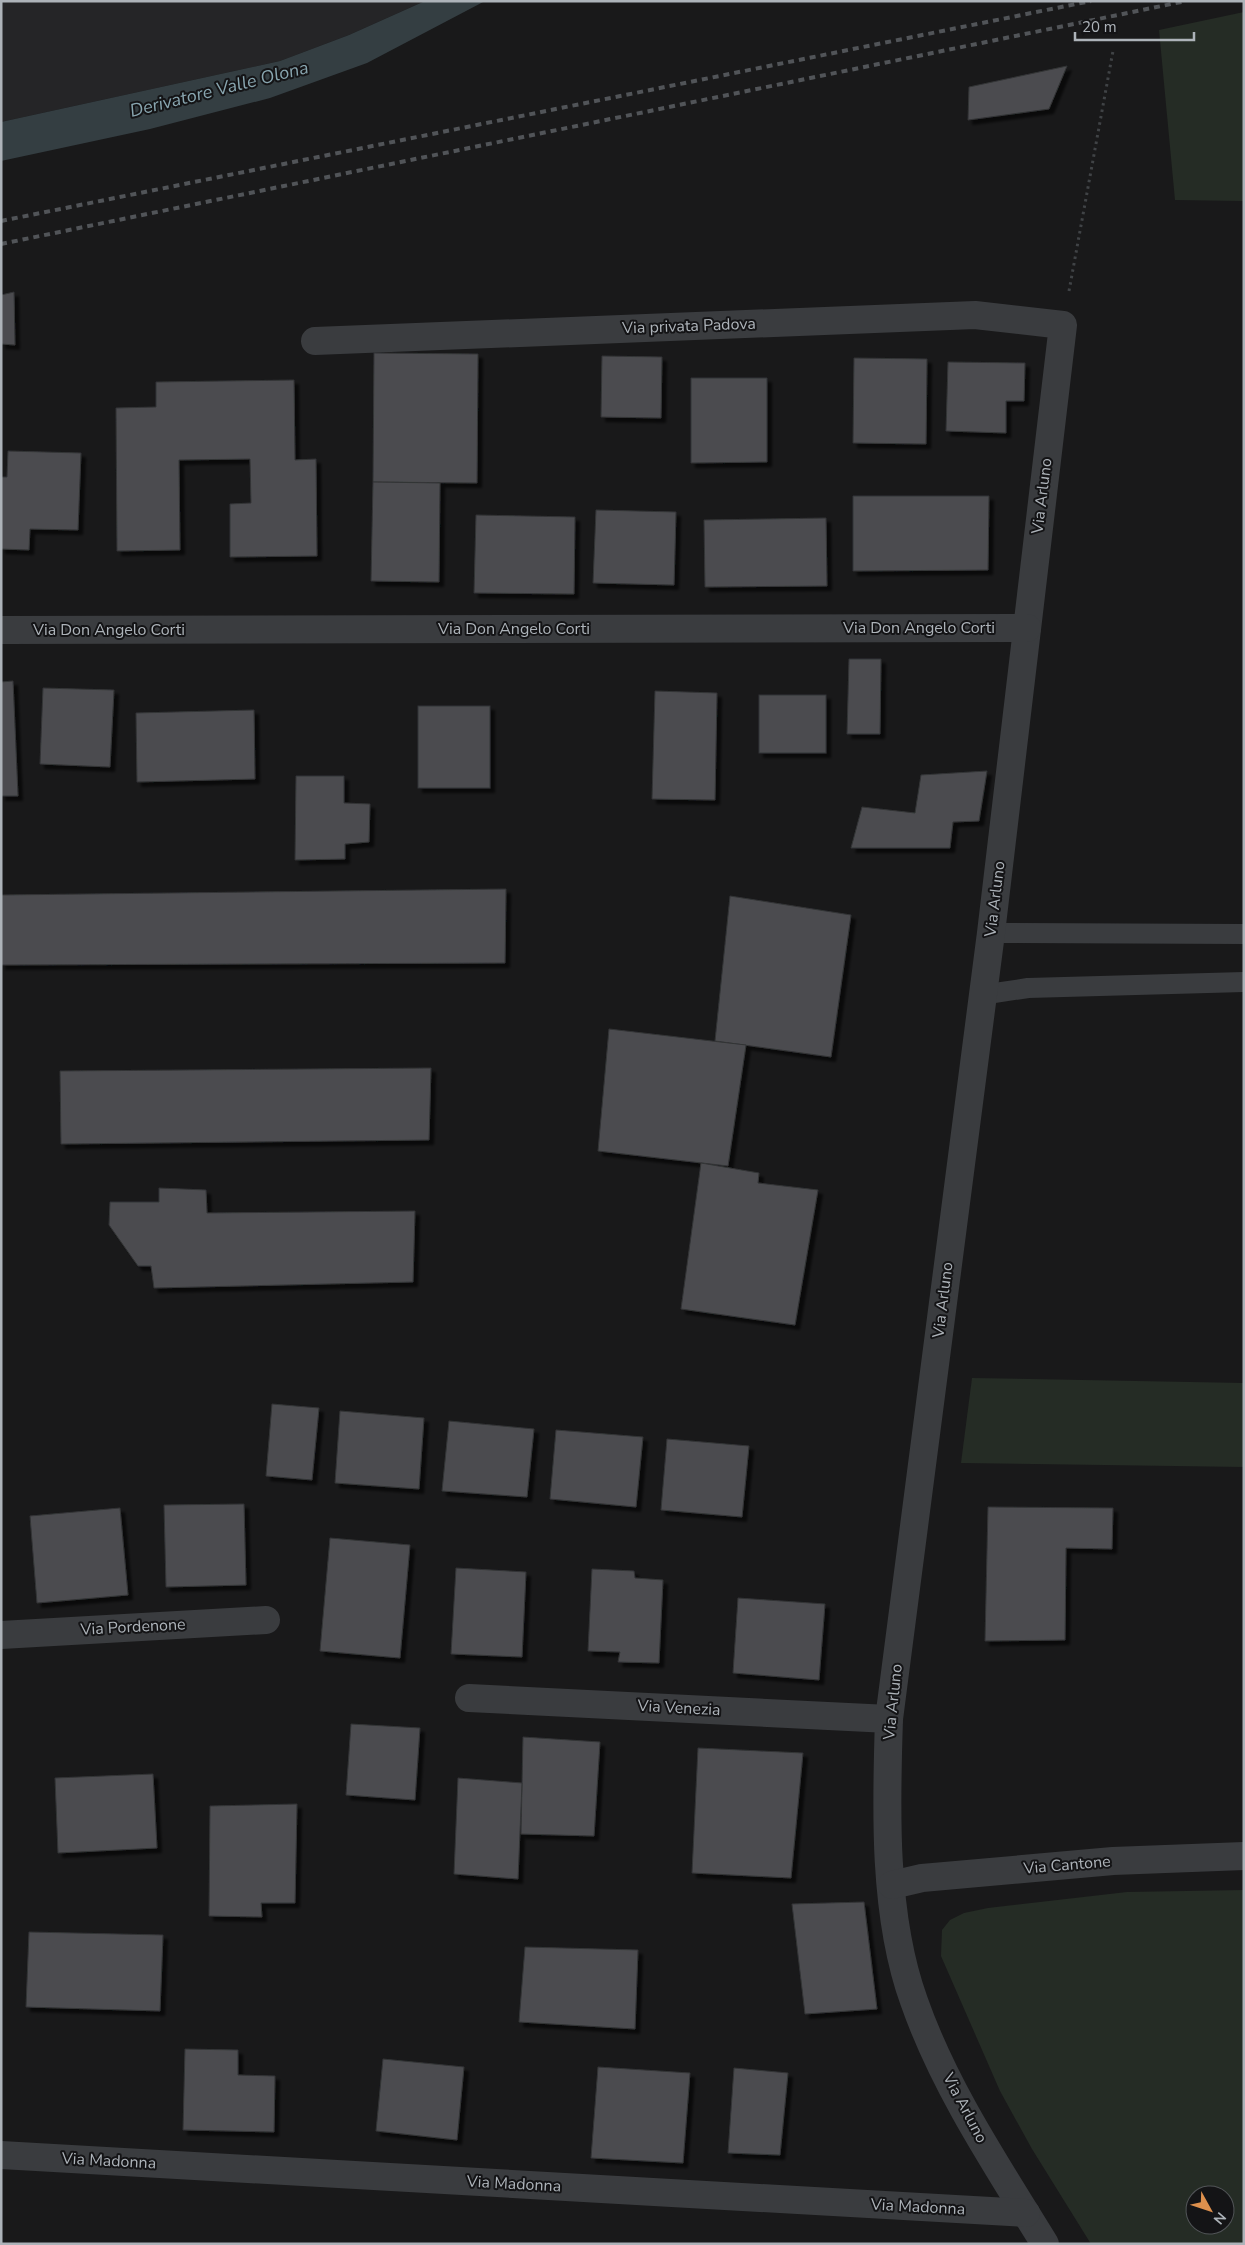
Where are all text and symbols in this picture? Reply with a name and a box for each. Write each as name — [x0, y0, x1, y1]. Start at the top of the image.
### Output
scale bar — [1075, 10, 1194, 42]
text: 20 m — [1082, 17, 1117, 37]
water label: Derivatore Valle Olona — [127, 55, 311, 123]
street label: Via privata Padova — [621, 313, 756, 339]
street label: Via Arluno — [1026, 457, 1058, 536]
street label: Via Don Angelo Corti — [842, 617, 995, 639]
street label: Via Don Angelo Corti — [437, 618, 590, 640]
street label: Via Don Angelo Corti — [32, 619, 185, 641]
street label: Via Arluno — [979, 860, 1011, 939]
street label: Via Arluno — [927, 1261, 959, 1340]
street label: Via Pordenone — [79, 1613, 186, 1641]
street label: Via Arluno — [878, 1663, 908, 1742]
street label: Via Venezia — [636, 1695, 721, 1721]
street label: Via Cantone — [1022, 1850, 1112, 1880]
street label: Via Arluno — [937, 2068, 993, 2147]
street label: Via Madonna — [60, 2147, 157, 2174]
street label: Via Madonna — [465, 2170, 562, 2197]
north arrow — [1185, 2185, 1235, 2235]
street label: Via Madonna — [869, 2193, 966, 2220]
text: N — [1209, 2208, 1230, 2228]

